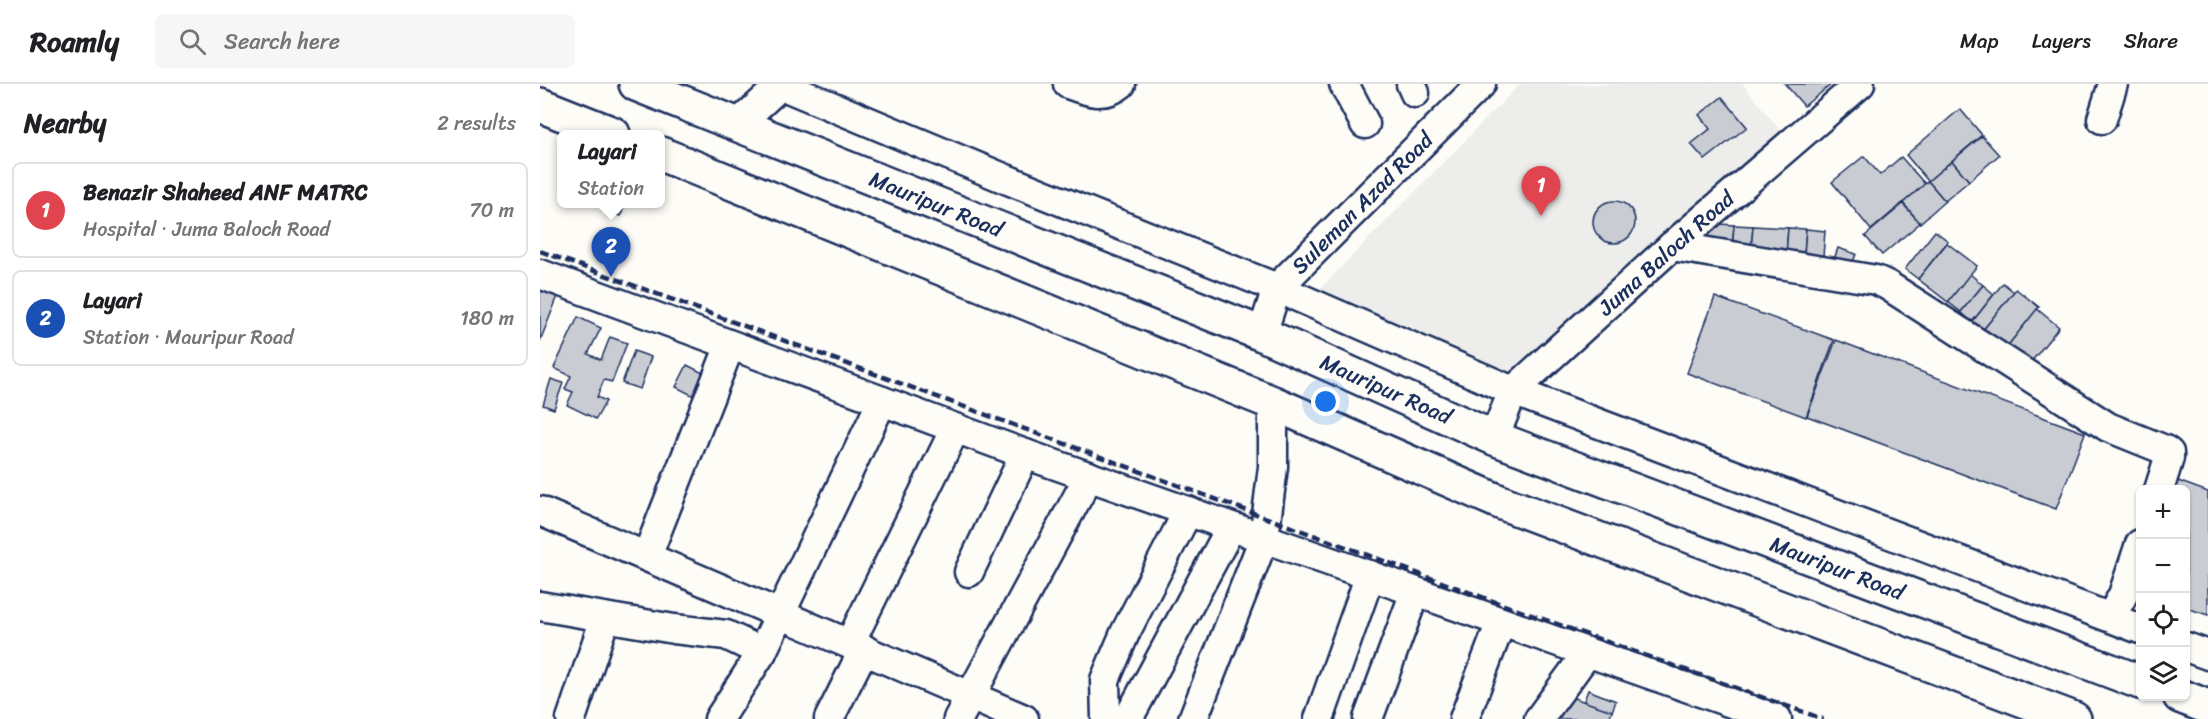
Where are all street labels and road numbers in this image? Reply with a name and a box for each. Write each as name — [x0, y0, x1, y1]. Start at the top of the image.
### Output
street label: Suleman Azad Road — [1281, 121, 1444, 284]
street label: Mauripur Road — [863, 159, 1010, 249]
street label: Juma Baloch Road — [1588, 179, 1745, 326]
street label: Mauripur Road — [1314, 342, 1460, 436]
street label: Mauripur Road — [1764, 524, 1911, 612]

